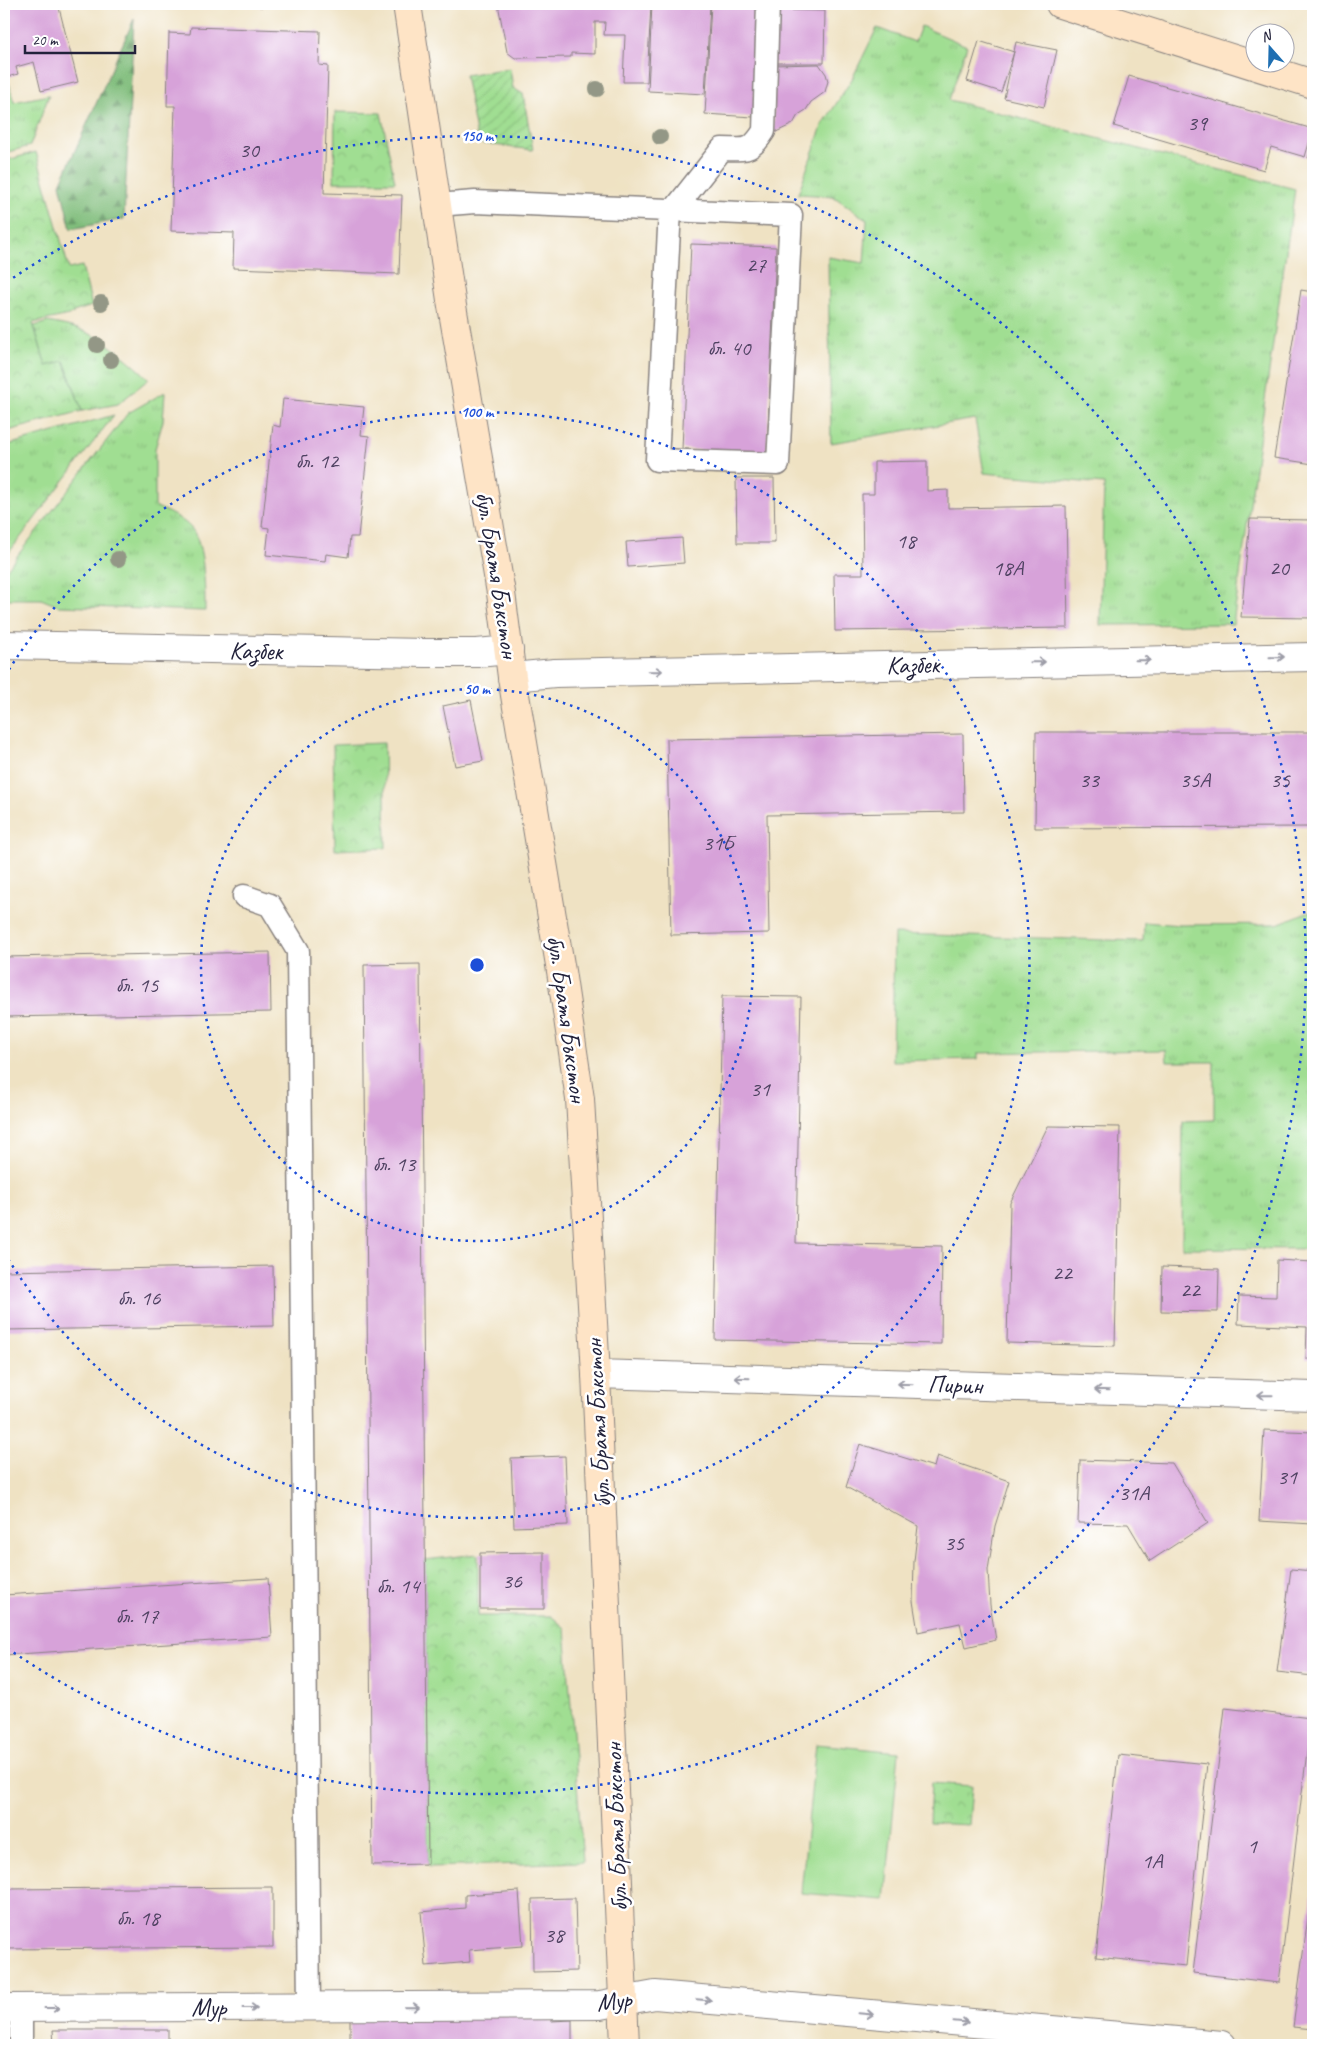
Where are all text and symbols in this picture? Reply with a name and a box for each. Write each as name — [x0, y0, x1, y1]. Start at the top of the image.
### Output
scale bar — [25, 22, 135, 54]
north arrow — [1244, 22, 1294, 72]
text: N — [1259, 26, 1275, 46]
text: 20 m — [32, 31, 59, 50]
house number: 39 — [1187, 109, 1209, 137]
text: 150 m — [461, 127, 495, 146]
house number: 30 — [239, 136, 261, 164]
house number: 27 — [746, 251, 767, 279]
house number: бл. 40 — [708, 334, 752, 362]
text: 100 m — [461, 403, 495, 422]
house number: бл. 12 — [296, 447, 340, 475]
street label: бул. Братя Бъкстон — [468, 489, 526, 662]
house number: 18 — [896, 527, 918, 555]
house number: 18А — [993, 554, 1024, 582]
house number: 20 — [1269, 554, 1291, 582]
street label: Казбек — [229, 635, 285, 668]
street label: Казбек — [886, 649, 942, 682]
one-way arrow — [1269, 653, 1285, 662]
one-way arrow — [1134, 655, 1150, 665]
one-way arrow — [1030, 658, 1046, 667]
one-way arrow — [647, 666, 663, 676]
text: 50 m — [464, 680, 491, 699]
house number: 33 — [1079, 766, 1101, 794]
house number: 35А — [1180, 766, 1211, 794]
house number: 35 — [1270, 766, 1291, 794]
house number: 31Б — [703, 829, 737, 857]
street label: бул. Братя Бъкстон — [539, 933, 595, 1106]
centre of rings — [468, 956, 486, 974]
house number: бл. 15 — [116, 971, 159, 999]
house number: 31 — [750, 1075, 771, 1103]
house number: бл. 13 — [373, 1150, 417, 1178]
house number: 22 — [1052, 1259, 1074, 1287]
house number: 22 — [1180, 1276, 1202, 1304]
house number: бл. 16 — [118, 1284, 161, 1312]
street label: бул. Братя Бъкстон — [578, 1336, 618, 1508]
street label: Пирин — [927, 1368, 985, 1402]
one-way arrow — [735, 1374, 751, 1383]
one-way arrow — [897, 1379, 913, 1389]
one-way arrow — [1094, 1385, 1110, 1395]
one-way arrow — [1257, 1390, 1273, 1400]
house number: 31 — [1277, 1463, 1298, 1491]
house number: 31А — [1119, 1479, 1150, 1507]
house number: 35 — [944, 1529, 965, 1557]
house number: 36 — [502, 1567, 523, 1595]
house number: бл. 14 — [377, 1572, 421, 1600]
house number: бл. 17 — [116, 1602, 159, 1630]
street label: бул. Братя Бъкстон — [597, 1741, 635, 1912]
house number: 1 — [1247, 1832, 1258, 1860]
house number: 1А — [1142, 1847, 1163, 1875]
house number: бл. 18 — [117, 1904, 161, 1932]
house number: 38 — [544, 1921, 566, 1949]
street label: Мур — [595, 1983, 635, 2019]
street label: Мур — [192, 1992, 228, 2024]
one-way arrow — [696, 1995, 712, 2004]
one-way arrow — [404, 2002, 420, 2012]
one-way arrow — [44, 2003, 60, 2013]
one-way arrow — [242, 2003, 258, 2013]
one-way arrow — [857, 2009, 873, 2019]
one-way arrow — [952, 2018, 968, 2027]

